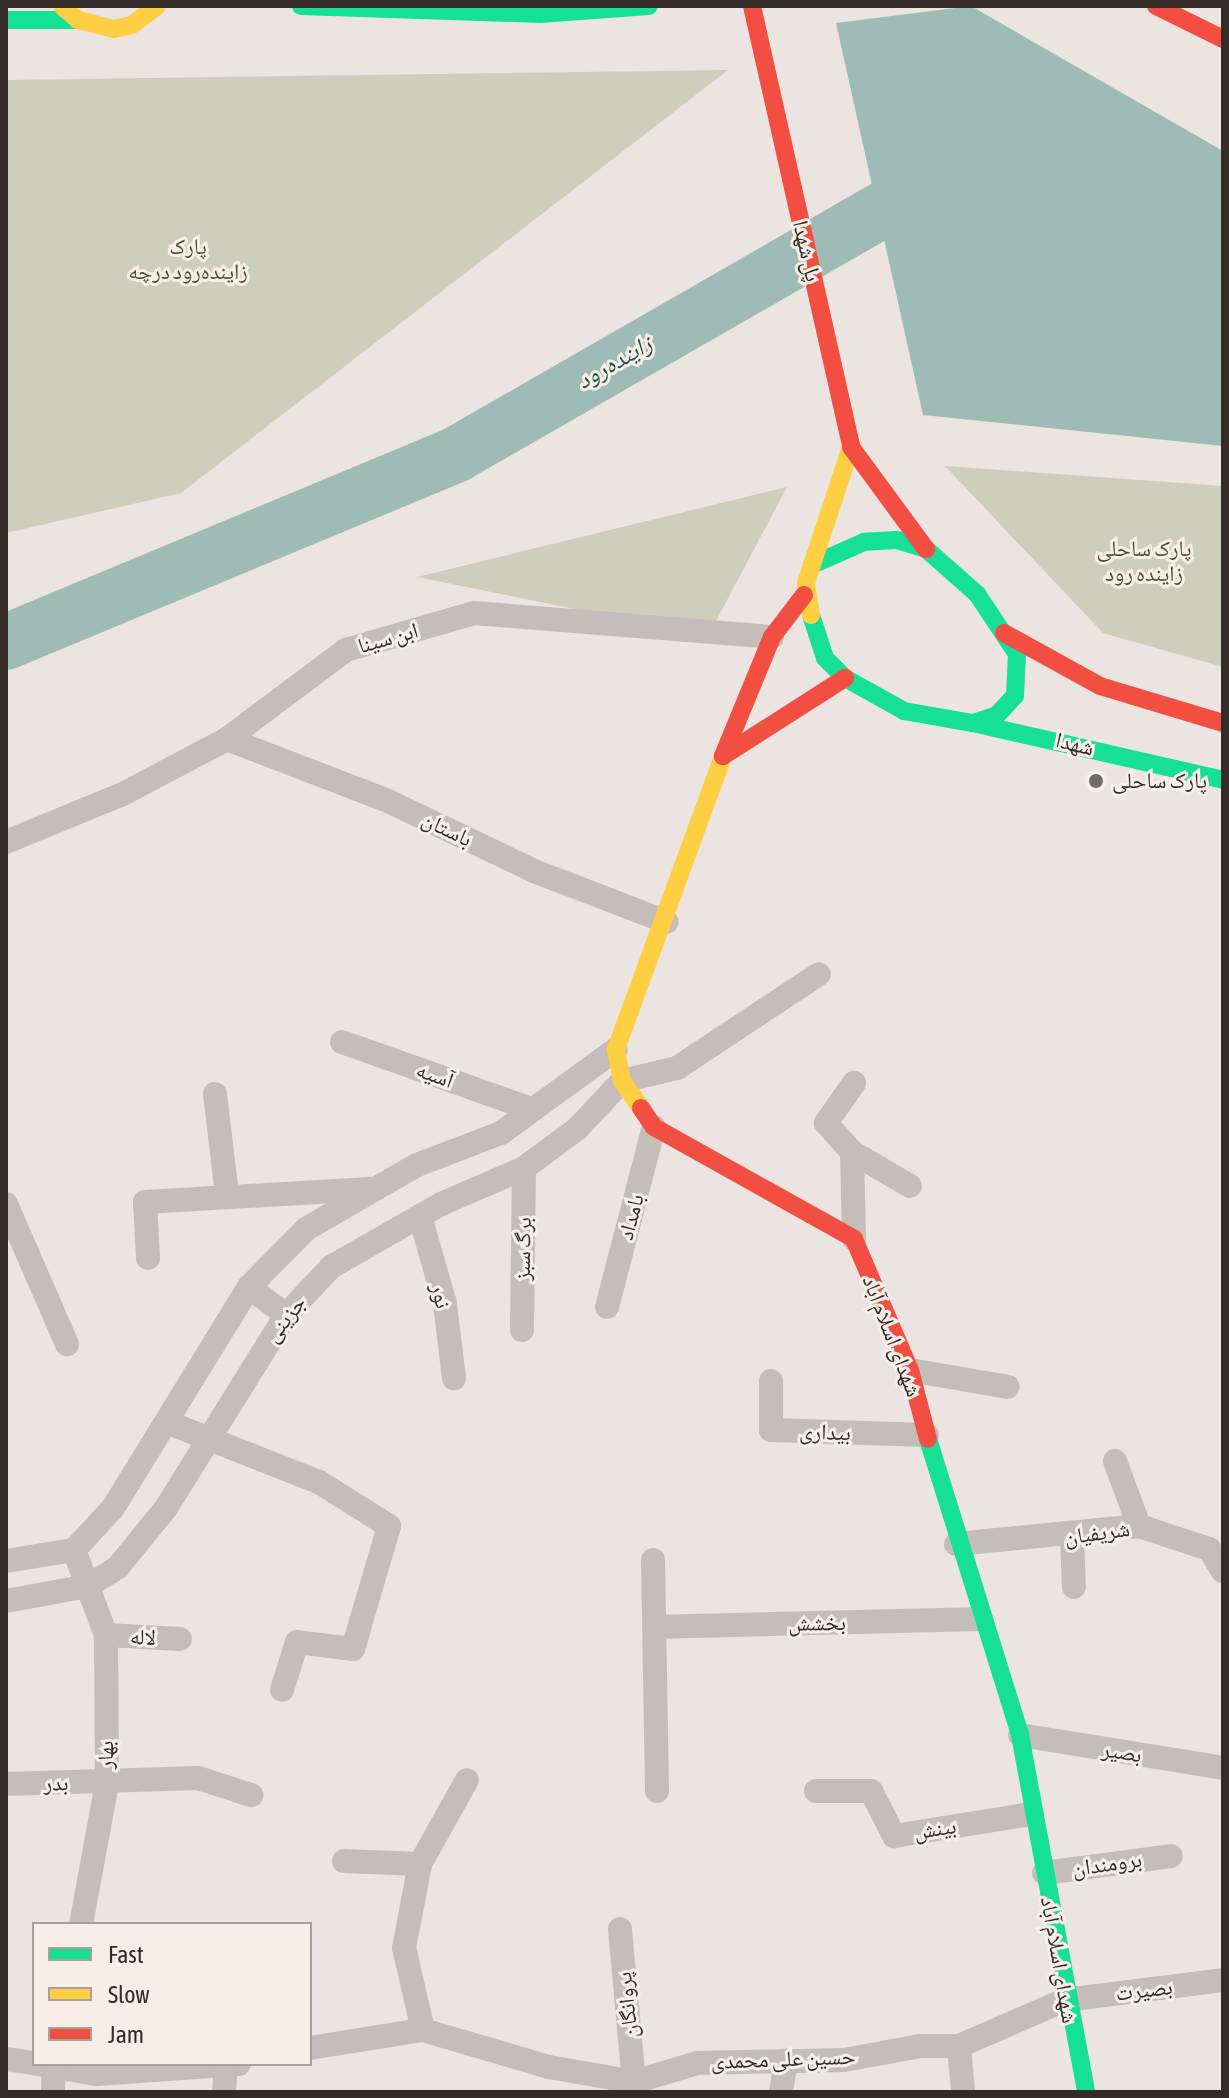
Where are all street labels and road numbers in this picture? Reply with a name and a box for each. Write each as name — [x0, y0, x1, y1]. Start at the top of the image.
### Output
street label: پل شهدا — [787, 218, 827, 284]
street label: ابن سینا — [355, 617, 421, 659]
street label: شهدا — [1053, 727, 1097, 761]
street label: باستان — [418, 806, 476, 852]
street label: آسیه — [413, 1056, 457, 1094]
street label: بامداد — [612, 1191, 650, 1243]
street label: برگ سبز — [509, 1217, 537, 1281]
street label: شهدای اسلام آباد — [857, 1272, 927, 1400]
street label: نور — [425, 1281, 457, 1311]
street label: جزینی — [259, 1290, 311, 1348]
street label: بیداری — [799, 1418, 851, 1446]
street label: شریفیان — [1063, 1515, 1131, 1551]
street label: بخشش — [788, 1609, 846, 1637]
street label: لاله — [129, 1623, 157, 1651]
street label: بصیر — [1100, 1736, 1144, 1768]
street label: بهار — [93, 1741, 119, 1769]
street label: بدر — [43, 1770, 69, 1796]
street label: بینش — [912, 1813, 958, 1845]
street label: برومندان — [1070, 1846, 1144, 1882]
street label: شهدای اسلام آباد — [1035, 1895, 1083, 2025]
street label: پروانگان — [610, 1971, 644, 2039]
street label: بصیرت — [1114, 1973, 1174, 2007]
street label: حسین علی محمدی — [710, 2043, 856, 2075]

